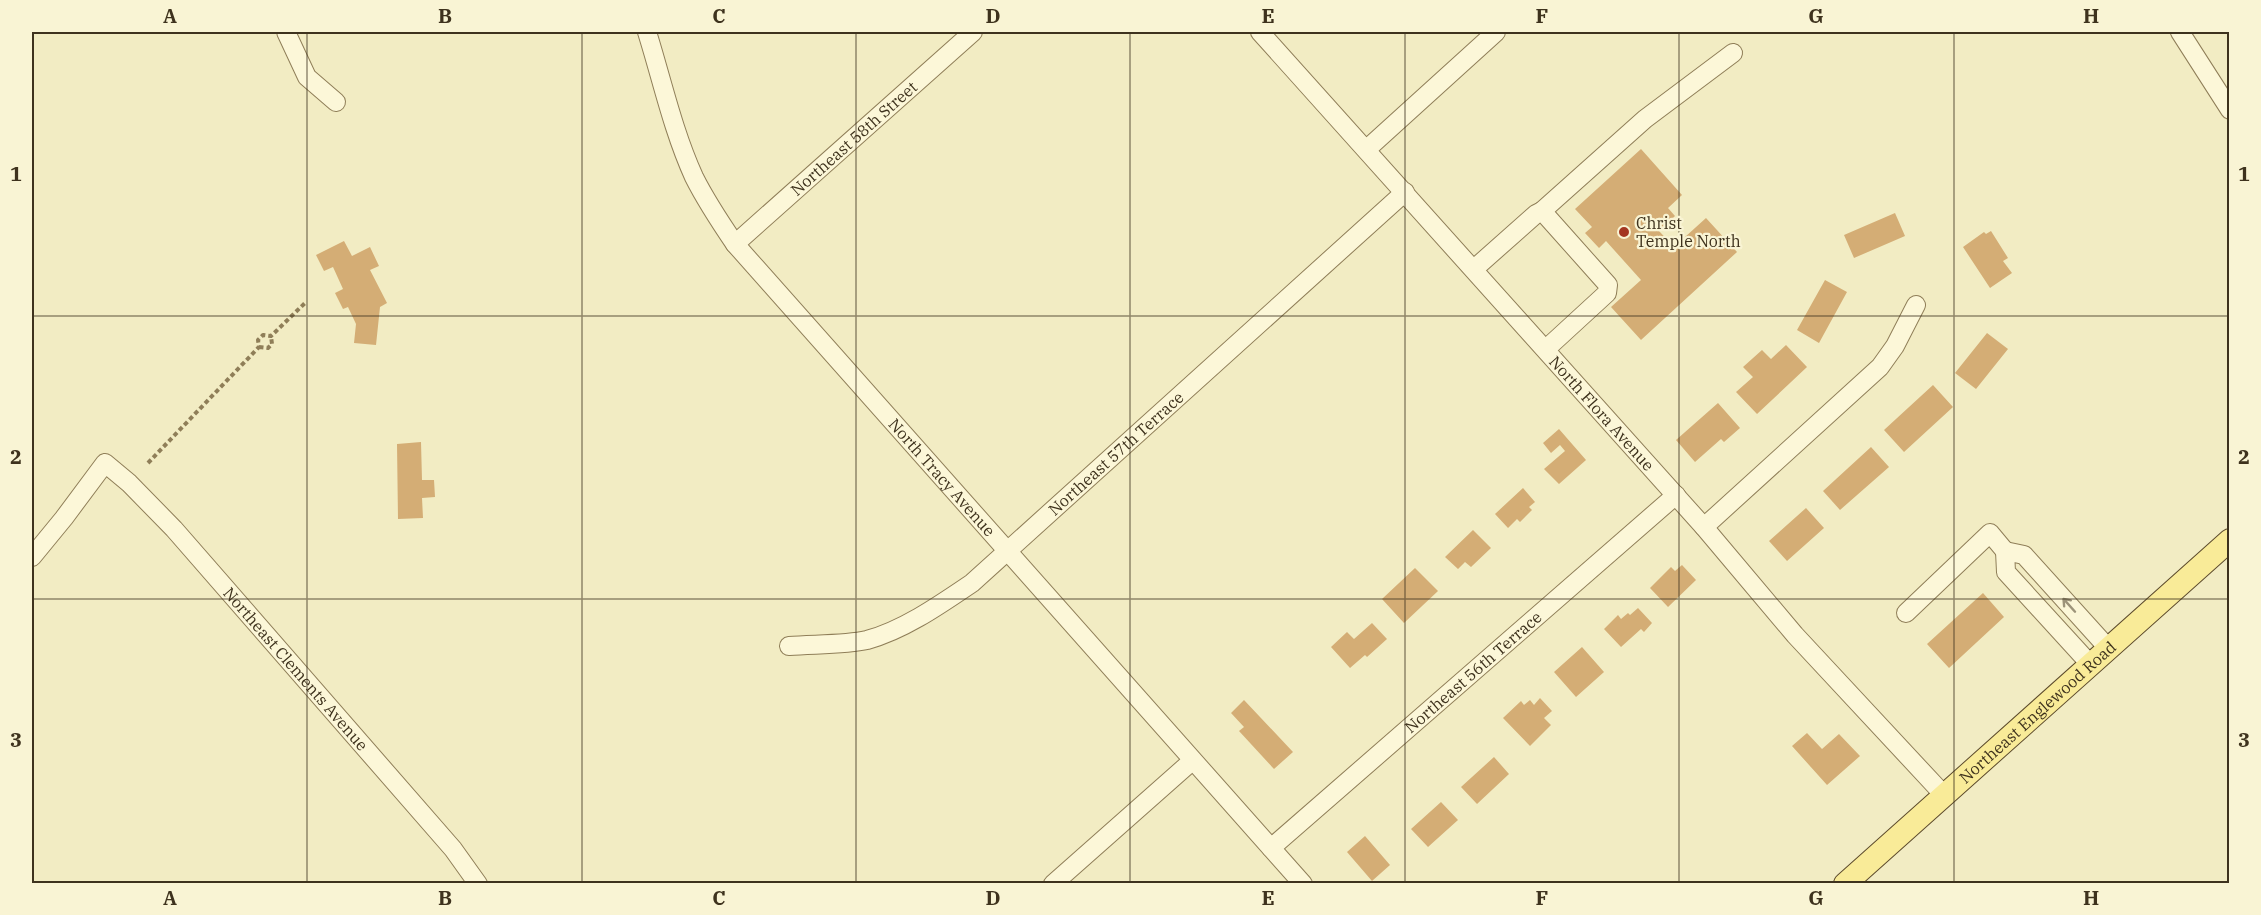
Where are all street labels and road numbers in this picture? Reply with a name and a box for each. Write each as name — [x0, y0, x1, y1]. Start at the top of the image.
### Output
street label: Northeast 58th Street — [786, 77, 921, 200]
street label: North Flora Avenue — [1545, 351, 1659, 475]
street label: Northeast 57th Terrace — [1044, 387, 1188, 519]
street label: North Tracy Avenue — [884, 414, 1000, 540]
street label: Northeast Clements Avenue — [219, 583, 372, 754]
street label: Northeast 56th Terrace — [1400, 607, 1546, 737]
street label: Northeast Englewood Road — [1955, 637, 2120, 787]

